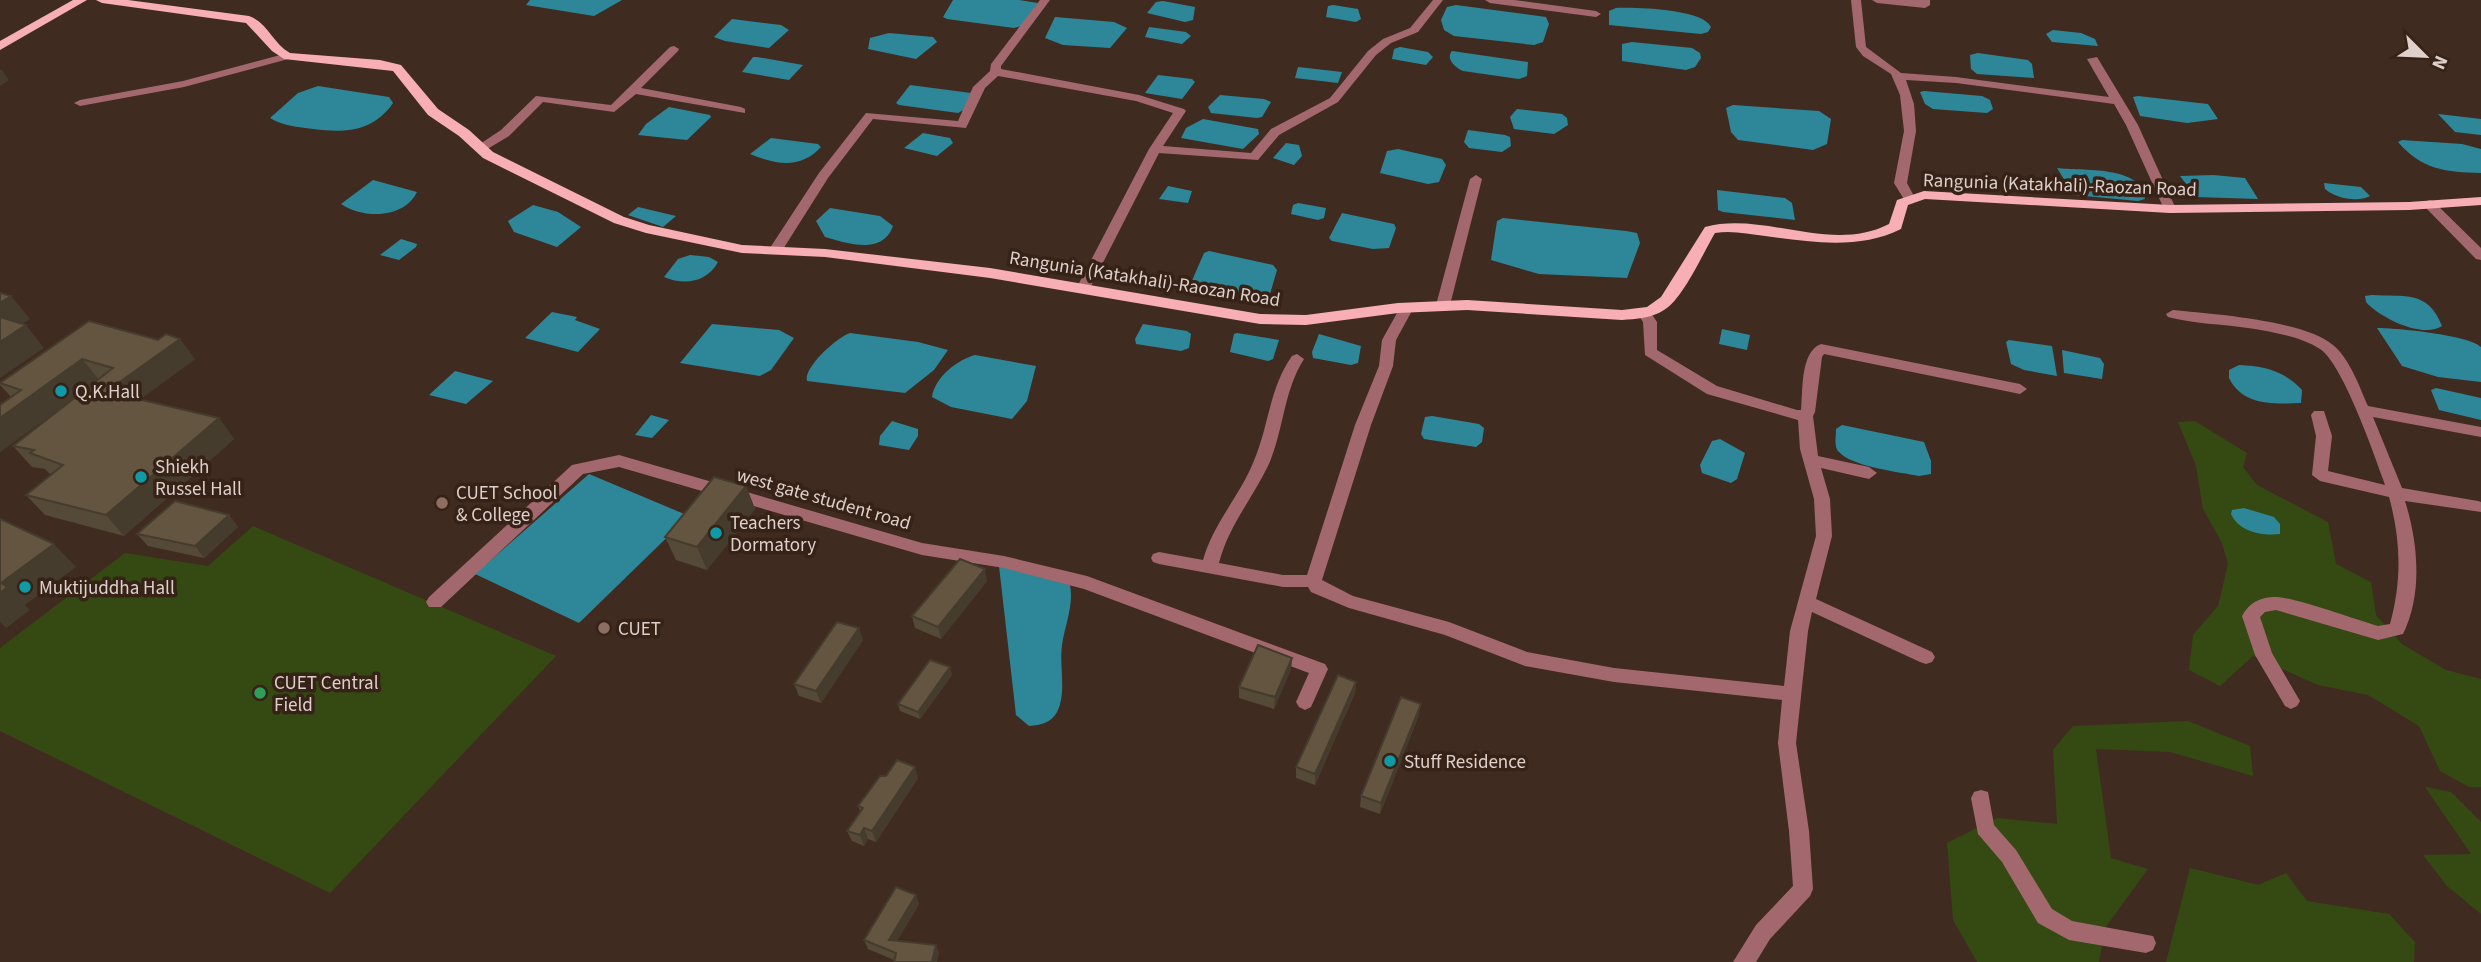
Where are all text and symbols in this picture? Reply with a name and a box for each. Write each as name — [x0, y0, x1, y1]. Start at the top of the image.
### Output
north arrow — [2390, 21, 2460, 91]
text: N — [2424, 51, 2454, 74]
street label: Rangunia (Katakhali)-Raozan Road — [1923, 167, 2197, 204]
street label: Rangunia (Katakhali)-Raozan Road — [1007, 245, 1282, 314]
place label: Q.K.Hall — [75, 379, 140, 406]
marker: Q.K.Hall — [53, 383, 69, 399]
place label: Shiekh Russel Hall — [155, 454, 242, 503]
street label: west gate student road — [733, 462, 914, 537]
marker: Shiekh Russel Hall — [133, 469, 149, 485]
place label: CUET School & College — [456, 480, 558, 529]
marker: CUET School & College — [434, 495, 450, 511]
place label: Teachers Dormatory — [730, 510, 816, 559]
marker: Teachers Dormatory — [708, 525, 724, 541]
place label: Muktijuddha Hall — [39, 575, 175, 602]
marker: Muktijuddha Hall — [17, 579, 33, 595]
place label: CUET — [618, 616, 661, 643]
marker: CUET — [596, 620, 612, 636]
place label: CUET Central Field — [274, 670, 379, 719]
marker: CUET Central Field — [252, 685, 268, 701]
place label: Stuff Residence — [1404, 749, 1526, 776]
marker: Stuff Residence — [1382, 753, 1398, 769]

